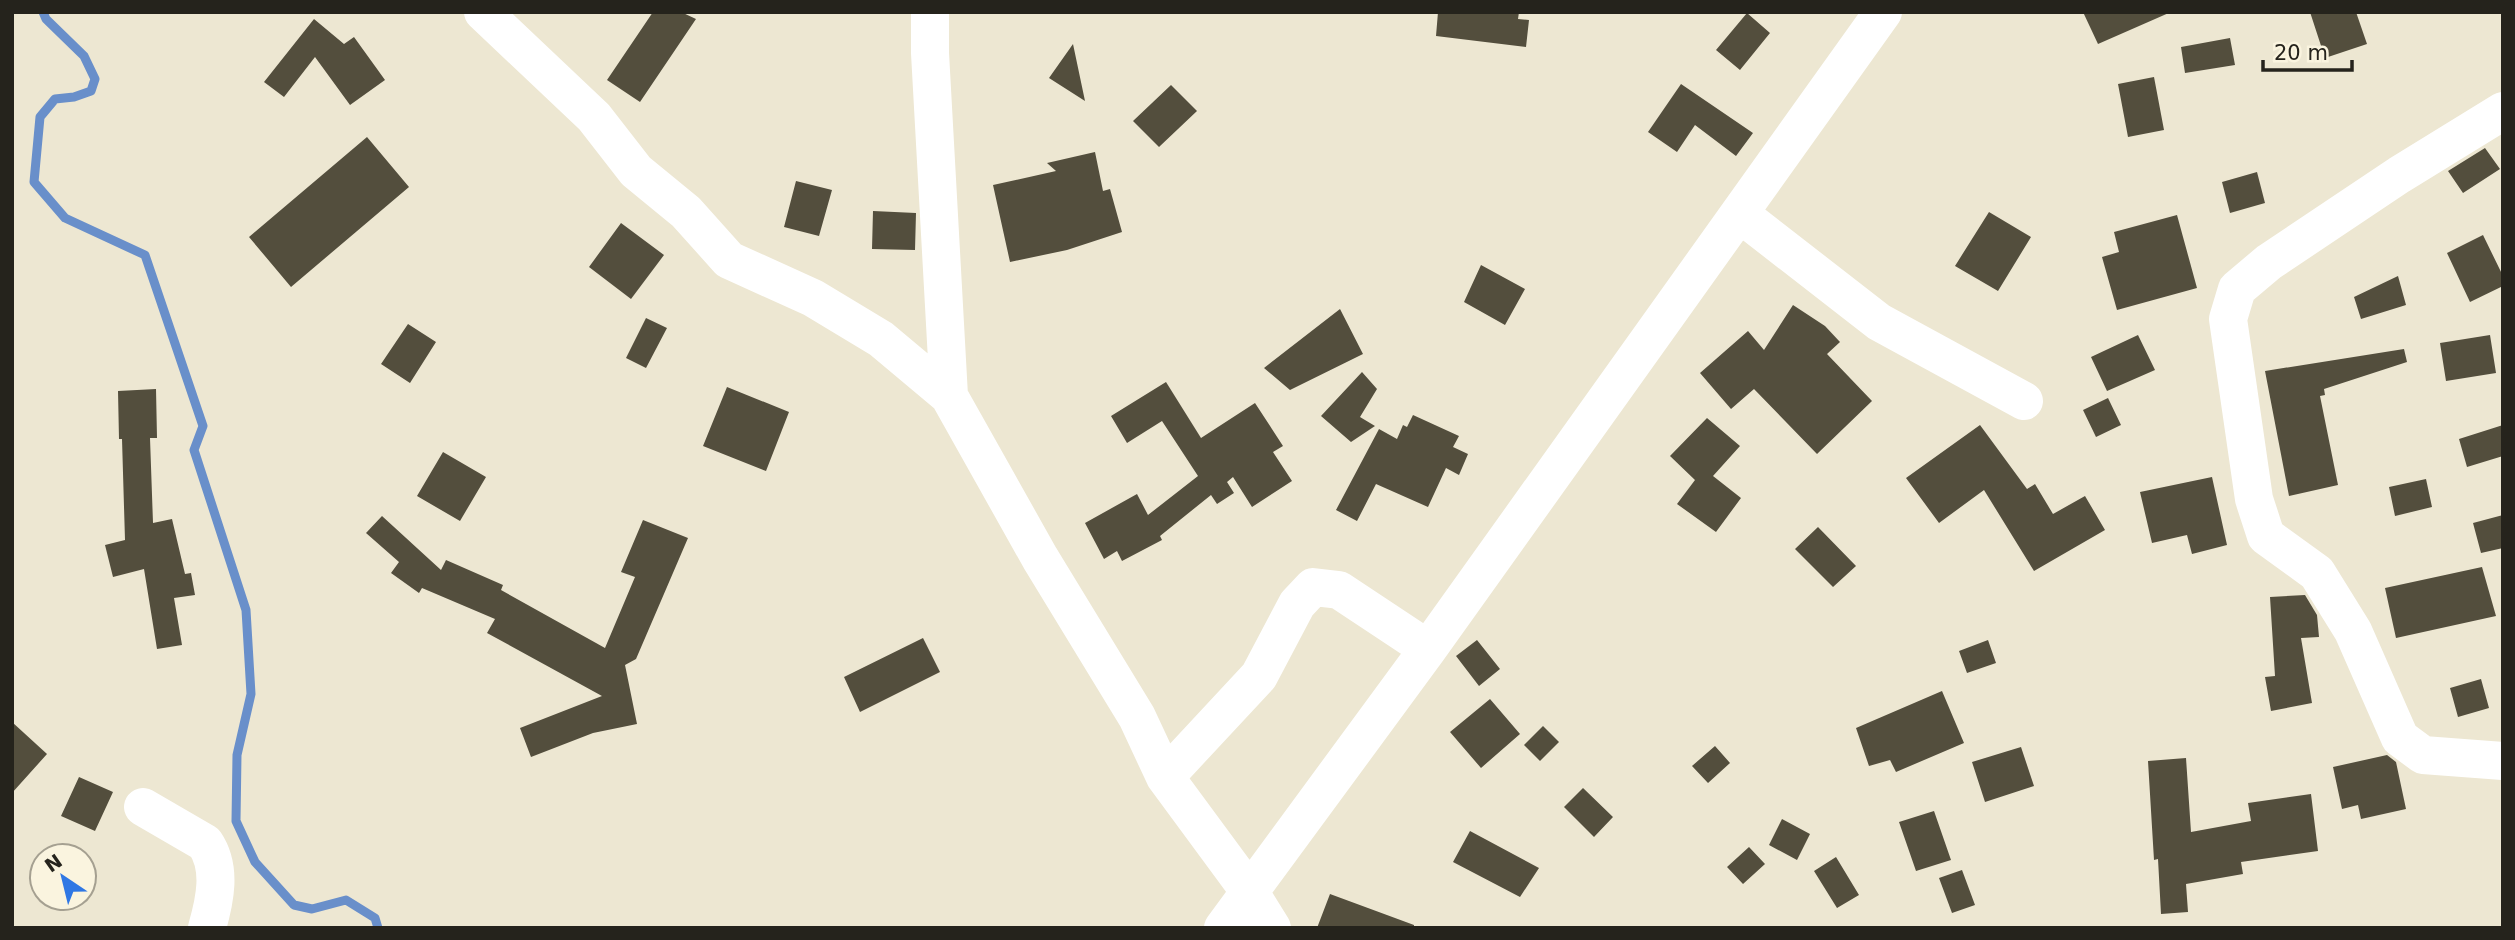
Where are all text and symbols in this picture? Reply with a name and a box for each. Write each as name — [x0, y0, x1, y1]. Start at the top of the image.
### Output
scale bar — [2263, 28, 2352, 72]
text: 20 m — [2274, 41, 2328, 65]
north arrow — [28, 842, 98, 912]
text: N — [40, 850, 66, 877]

